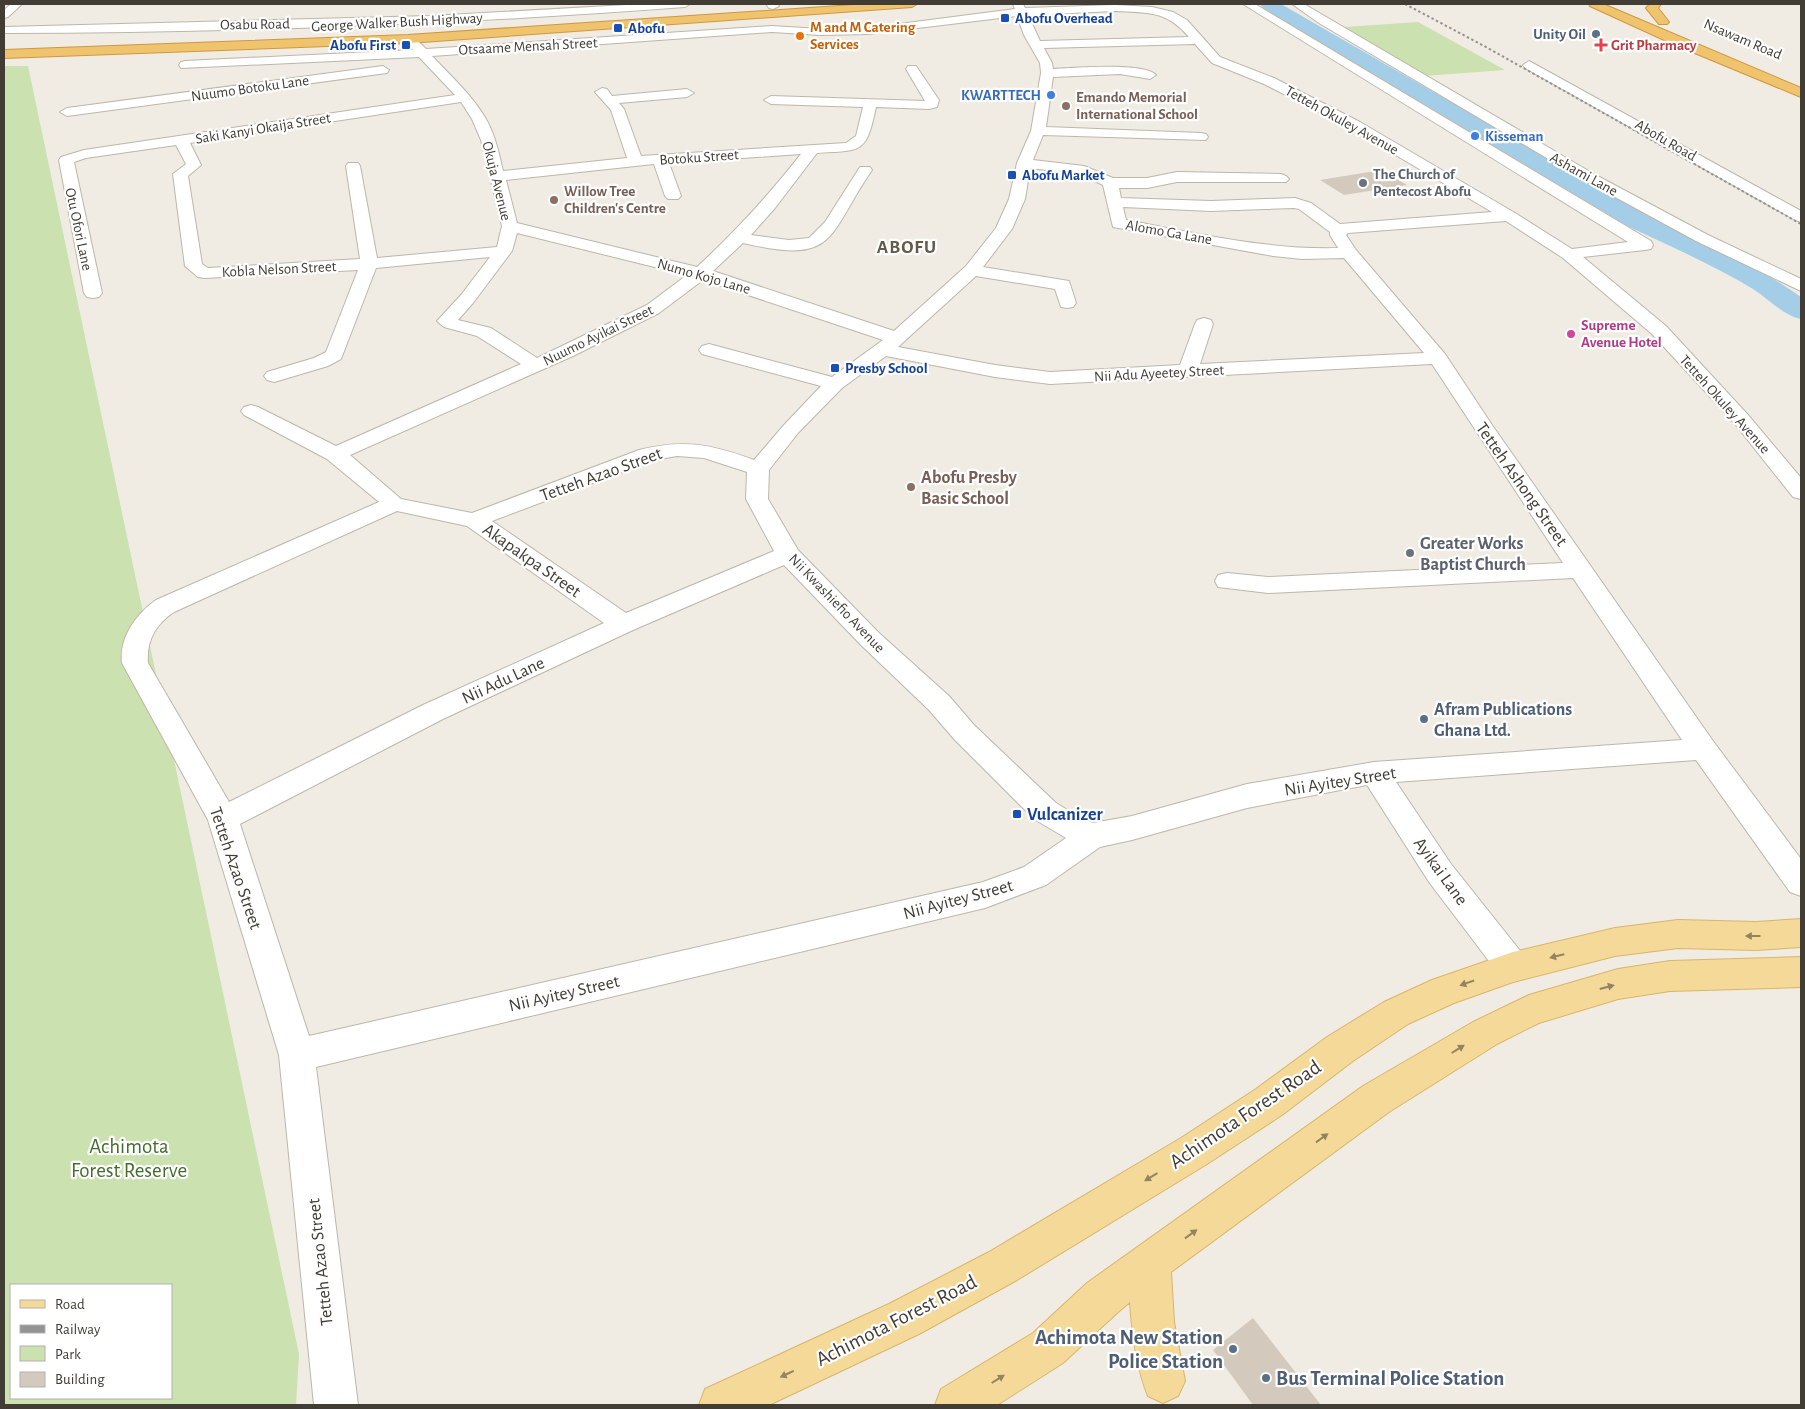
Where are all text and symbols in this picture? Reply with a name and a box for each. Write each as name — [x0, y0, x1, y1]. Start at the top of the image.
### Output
street label: George Walker Bush Highway — [311, 10, 484, 34]
place label: Abofu Overhead — [1015, 11, 1113, 26]
marker: Abofu Overhead — [999, 12, 1011, 24]
street label: Osabu Road — [220, 16, 290, 33]
street label: Nsawam Road — [1702, 16, 1784, 63]
place label: M and M Catering Services — [810, 20, 916, 52]
place label: Abofu — [628, 21, 665, 36]
marker: Abofu — [612, 22, 624, 34]
place label: Unity Oil — [1533, 27, 1586, 42]
marker: Unity Oil — [1590, 28, 1602, 40]
marker: M and M Catering Services — [794, 30, 806, 42]
street label: Otsaame Mensah Street — [458, 35, 598, 58]
place label: Abofu First — [330, 38, 396, 53]
place label: Grit Pharmacy — [1611, 38, 1697, 53]
marker: Abofu First — [400, 39, 412, 51]
marker: Grit Pharmacy — [1595, 39, 1607, 51]
street label: Nuumo Botoku Lane — [190, 73, 310, 104]
street label: Tetteh Okuley Avenue — [1283, 83, 1401, 158]
place label: KWARTTECH — [961, 88, 1041, 103]
marker: KWARTTECH — [1045, 89, 1057, 101]
place label: Emando Memorial International School — [1076, 90, 1198, 122]
marker: Emando Memorial International School — [1060, 100, 1072, 112]
street label: Saki Kanyi Okaija Street — [194, 110, 332, 147]
street label: Abofu Road — [1633, 117, 1699, 164]
place label: Kisseman — [1485, 129, 1544, 144]
marker: Kisseman — [1469, 130, 1481, 142]
street label: Okuja Avenue — [479, 140, 514, 222]
street label: Botoku Street — [659, 147, 739, 168]
street label: Ashami Lane — [1548, 150, 1620, 199]
place label: The Church of Pentecost Abofu — [1373, 167, 1471, 199]
place label: Abofu Market — [1022, 168, 1104, 183]
marker: Abofu Market — [1006, 169, 1018, 181]
marker: The Church of Pentecost Abofu — [1357, 177, 1369, 189]
place label: Willow Tree Children's Centre — [564, 184, 666, 216]
street label: Otu Ofori Lane — [62, 186, 95, 272]
marker: Willow Tree Children's Centre — [548, 194, 560, 206]
street label: Alomo Ga Lane — [1125, 218, 1213, 247]
district label: ABOFU — [877, 238, 937, 257]
street label: Numo Kojo Lane — [656, 256, 752, 297]
street label: Kobla Nelson Street — [221, 259, 337, 280]
street label: Nuumo Ayikai Street — [541, 302, 656, 369]
place label: Supreme Avenue Hotel — [1581, 318, 1662, 350]
marker: Supreme Avenue Hotel — [1565, 328, 1577, 340]
street label: Tetteh Okuley Avenue — [1677, 352, 1773, 457]
place label: Presby School — [845, 361, 928, 376]
marker: Presby School — [829, 362, 841, 374]
street label: Nii Adu Ayeetey Street — [1094, 363, 1225, 384]
street label: Tetteh Ashong Street — [1472, 419, 1571, 550]
street label: Tetteh Azao Street — [538, 444, 665, 505]
place label: Abofu Presby Basic School — [921, 469, 1018, 508]
marker: Abofu Presby Basic School — [905, 481, 917, 493]
street label: Akapakpa Street — [479, 520, 584, 601]
place label: Greater Works Baptist Church — [1420, 535, 1526, 574]
marker: Greater Works Baptist Church — [1404, 547, 1416, 559]
street label: Nii Kwashiefio Avenue — [786, 551, 887, 656]
street label: Nii Adu Lane — [459, 654, 547, 708]
place label: Afram Publications Ghana Ltd. — [1434, 701, 1572, 740]
marker: Afram Publications Ghana Ltd. — [1418, 713, 1430, 725]
street label: Nii Ayitey Street — [1283, 764, 1398, 800]
street label: Tetteh Azao Street — [206, 805, 264, 932]
place label: Vulcanizer — [1027, 806, 1103, 824]
marker: Vulcanizer — [1011, 808, 1023, 820]
street label: Ayikai Lane — [1410, 834, 1471, 909]
street label: Nii Ayitey Street — [901, 877, 1015, 923]
one-way arrow — [1744, 932, 1760, 940]
one-way arrow — [1550, 952, 1565, 960]
street label: Nii Ayitey Street — [507, 972, 621, 1015]
one-way arrow — [1459, 979, 1474, 987]
one-way arrow — [1599, 983, 1614, 991]
one-way arrow — [1451, 1045, 1464, 1054]
street label: Achimota Forest Road — [1166, 1056, 1325, 1173]
one-way arrow — [1315, 1133, 1329, 1143]
park label: Achimota Forest Reserve — [71, 1136, 187, 1181]
one-way arrow — [1144, 1173, 1157, 1182]
street label: Tetteh Azao Street — [305, 1197, 337, 1327]
one-way arrow — [1184, 1229, 1198, 1239]
street label: Achimota Forest Road — [812, 1271, 980, 1370]
legend — [10, 1284, 172, 1399]
text: Road — [55, 1297, 85, 1312]
text: Railway — [55, 1322, 101, 1337]
place label: Achimota New Station Police Station — [1035, 1327, 1223, 1372]
marker: Achimota New Station Police Station — [1227, 1343, 1239, 1355]
text: Park — [55, 1347, 81, 1362]
place label: Bus Terminal Police Station — [1276, 1368, 1504, 1389]
one-way arrow — [780, 1370, 795, 1379]
text: Building — [55, 1372, 105, 1387]
marker: Bus Terminal Police Station — [1260, 1372, 1272, 1384]
one-way arrow — [992, 1375, 1005, 1384]

